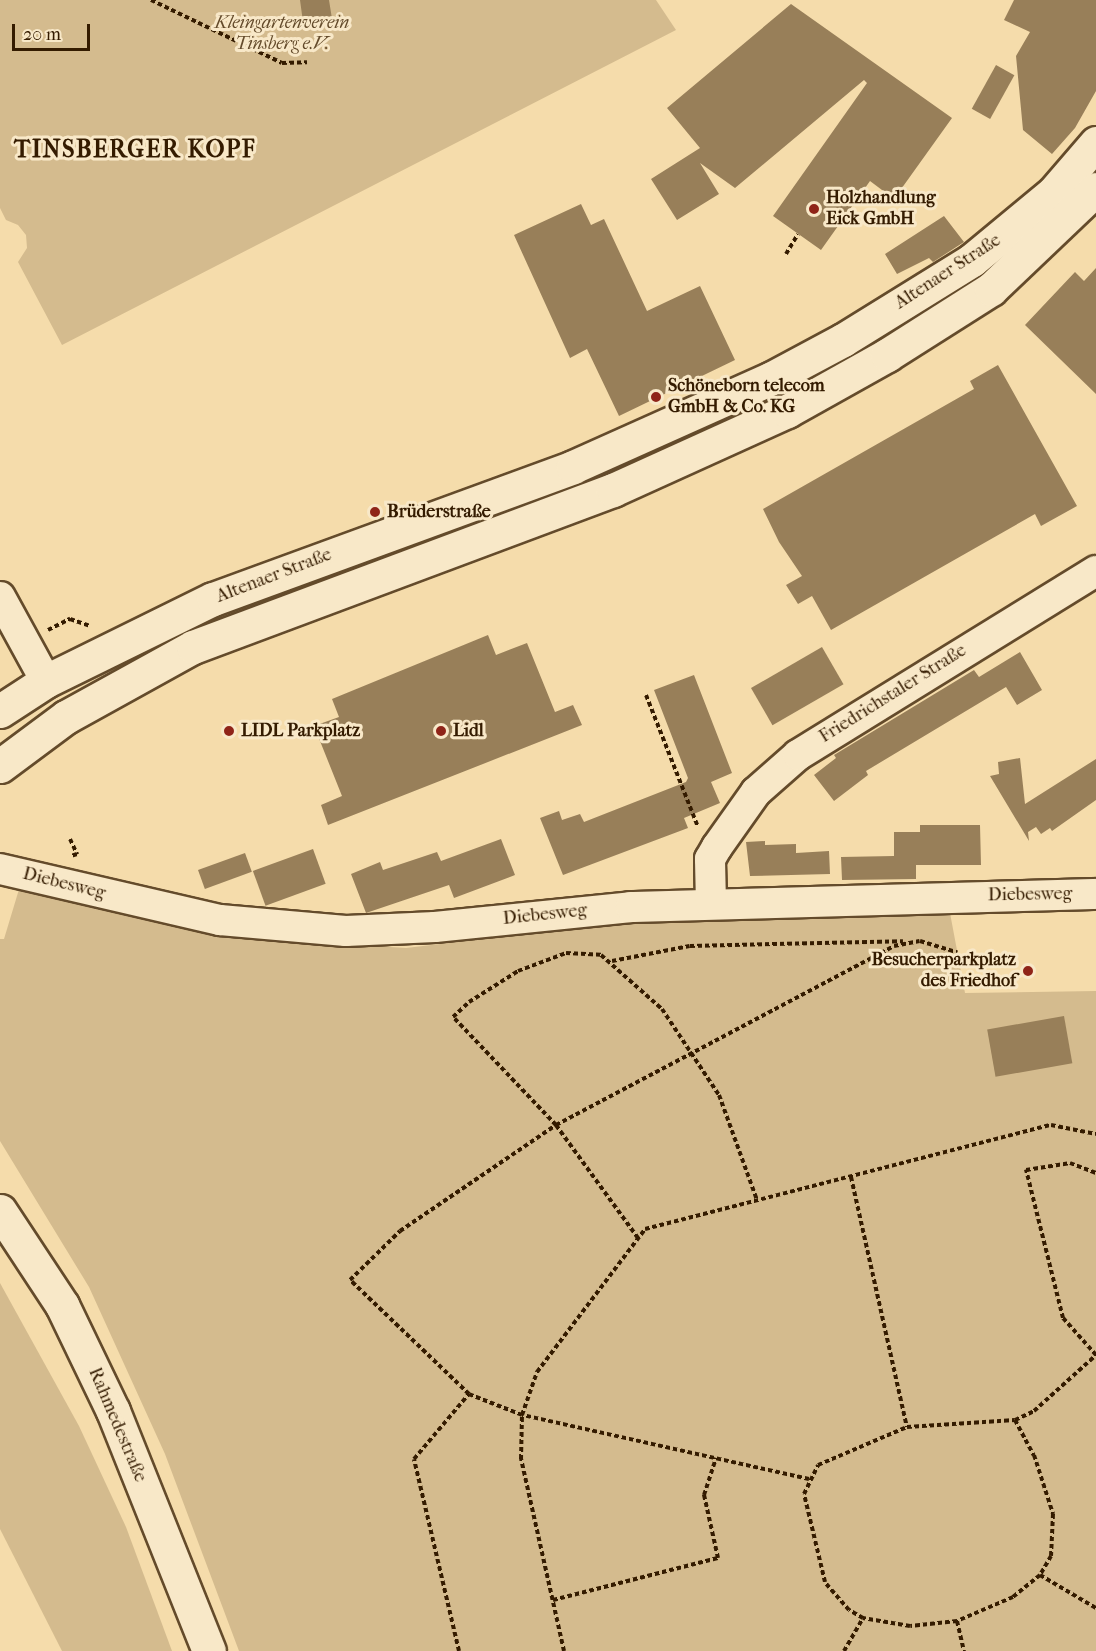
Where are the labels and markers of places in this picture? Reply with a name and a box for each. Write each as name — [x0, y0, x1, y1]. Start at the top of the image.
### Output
place label: Holzhandlung Eick GmbH — [826, 188, 936, 230]
marker: Holzhandlung Eick GmbH — [807, 202, 821, 216]
place label: Schöneborn telecom GmbH & Co. KG — [668, 376, 825, 418]
marker: Schöneborn telecom GmbH & Co. KG — [649, 390, 663, 404]
place label: Brüderstraße — [387, 501, 491, 523]
marker: Brüderstraße — [368, 505, 382, 519]
place label: LIDL Parkplatz — [241, 720, 360, 742]
place label: Lidl — [453, 720, 484, 742]
marker: LIDL Parkplatz — [222, 724, 236, 738]
marker: Lidl — [434, 724, 448, 738]
place label: Besucherparkplatz des Friedhof — [872, 950, 1016, 992]
marker: Besucherparkplatz des Friedhof — [1021, 964, 1035, 978]

